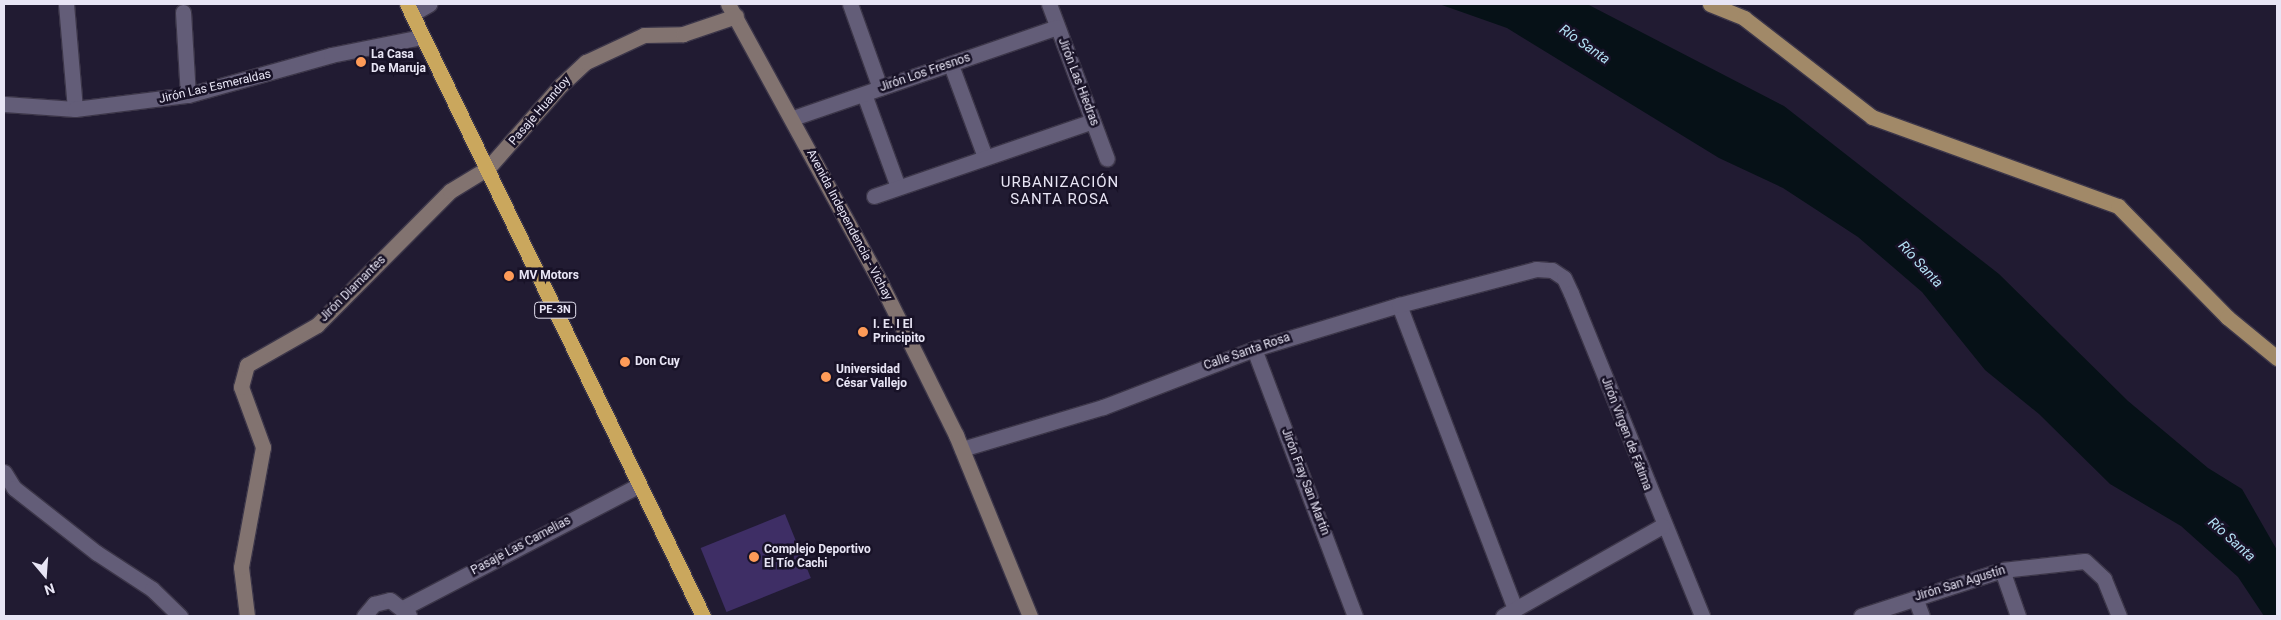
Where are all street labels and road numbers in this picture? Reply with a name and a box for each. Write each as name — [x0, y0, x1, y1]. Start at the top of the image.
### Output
street label: Jirón Las Hiedras — [1055, 36, 1101, 128]
street label: Jirón Los Fresnos — [878, 51, 972, 95]
street label: Jirón Las Esmeraldas — [157, 67, 273, 107]
street label: Pasaje Huandoy — [506, 74, 574, 148]
street label: Avenida Independencia - Vichay — [803, 147, 895, 303]
street label: Jirón Diamantes — [317, 253, 389, 325]
road number: PE-3N — [534, 302, 576, 318]
street label: Calle Santa Rosa — [1202, 331, 1292, 373]
street label: Jirón Virgen de Fátima — [1598, 375, 1654, 493]
street label: Jirón Fray San Martín — [1278, 426, 1332, 538]
street label: Pasaje Las Camelias — [469, 514, 573, 578]
street label: Jirón San Agustín — [1913, 563, 2007, 605]

